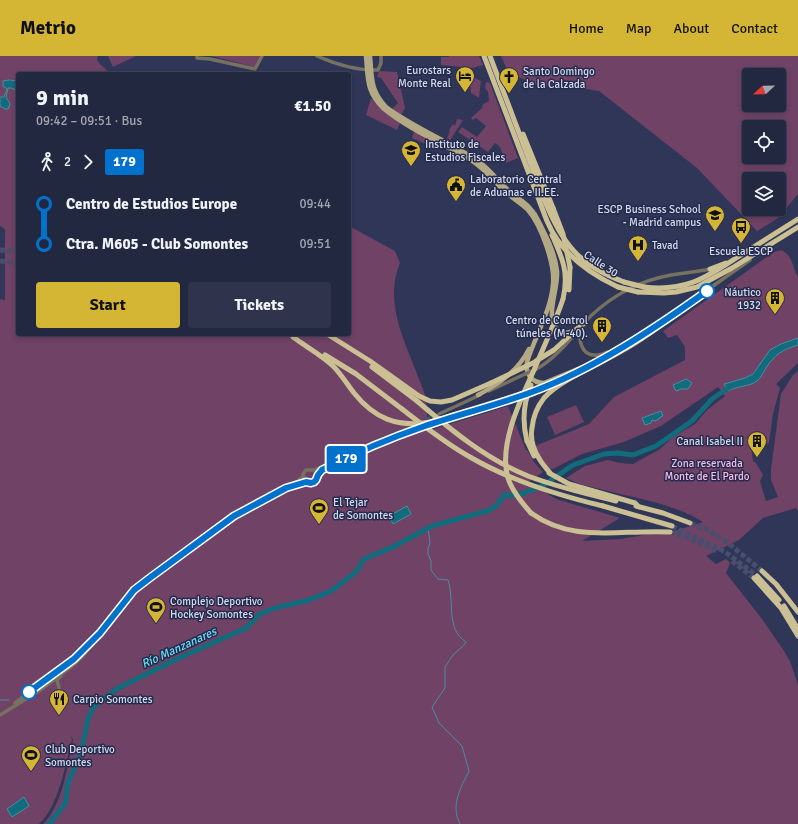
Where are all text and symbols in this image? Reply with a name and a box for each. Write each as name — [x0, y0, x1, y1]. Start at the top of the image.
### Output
text: Metrio — [20, 16, 76, 40]
text: Home — [569, 20, 604, 37]
text: Map — [626, 20, 651, 37]
text: About — [673, 20, 709, 37]
text: Contact — [731, 20, 778, 37]
place label: Eurostars Monte Real — [398, 64, 451, 90]
hotel icon: Eurostars Monte Real — [454, 65, 476, 93]
place label: Santo Domingo de la Calzada — [523, 65, 595, 91]
church icon: Santo Domingo de la Calzada — [498, 66, 520, 94]
north arrow — [742, 68, 786, 112]
map controls — [742, 68, 786, 216]
text: 9 min — [36, 84, 89, 111]
text: €1.50 — [294, 97, 331, 115]
text: 09:42 – 09:51 · Bus — [36, 113, 142, 129]
button: locate — [742, 120, 786, 164]
place label: Instituto de Estudios Fiscales — [425, 138, 506, 164]
school or university icon: Instituto de Estudios Fiscales — [400, 139, 422, 167]
icon: walk — [36, 151, 58, 173]
icon: forward — [77, 151, 99, 173]
text: 179 — [113, 153, 136, 170]
text: 2 — [64, 154, 71, 170]
button: layers — [742, 172, 786, 216]
place label: Laboratorio Central de Aduanas e II.EE. — [470, 173, 562, 199]
public building icon: Laboratorio Central de Aduanas e II.EE. — [445, 174, 467, 202]
text: Centro de Estudios Europe — [66, 195, 237, 213]
text: 09:44 — [299, 196, 331, 212]
place label: ESCP Business School - Madrid campus — [597, 203, 701, 229]
school or university icon: ESCP Business School - Madrid campus — [704, 204, 726, 232]
bus stop icon: Escuela ESCP — [730, 216, 752, 244]
hospital icon: Tavad — [627, 234, 649, 262]
text: Ctra. M605 - Club Somontes — [66, 235, 248, 253]
text: 09:51 — [299, 236, 331, 252]
place label: Tavad — [652, 239, 679, 252]
place label: Escuela ESCP — [709, 245, 773, 258]
street label: Calle 30 — [581, 248, 621, 280]
button: Start — [36, 282, 180, 328]
button: Tickets — [188, 282, 331, 328]
unlabelled marker — [699, 283, 715, 299]
place label: Náutico 1932 — [724, 286, 761, 312]
building icon: Náutico 1932 — [764, 287, 786, 315]
place label: Centro de Control túneles (M-40). — [505, 314, 588, 340]
building icon: Centro de Control túneles (M-40). — [591, 315, 613, 343]
building icon: Canal Isabel II — [746, 430, 768, 458]
place label: Canal Isabel II — [677, 435, 743, 448]
line badge: 179 — [323, 446, 369, 472]
text: 179 — [335, 450, 357, 467]
park label: Zona reservada Monte de El Pardo — [665, 457, 750, 483]
place label: El Tejar de Somontes — [333, 496, 393, 522]
sports icon: El Tejar de Somontes — [308, 497, 330, 525]
place label: Complejo Deportivo Hockey Somontes — [170, 595, 263, 621]
sports icon: Complejo Deportivo Hockey Somontes — [145, 596, 167, 624]
water label: Río Manzanares — [139, 623, 221, 672]
unlabelled marker — [21, 684, 37, 700]
restaurant icon: Carpio Somontes — [48, 688, 70, 716]
place label: Carpio Somontes — [73, 693, 153, 706]
place label: Club Deportivo Somontes — [45, 743, 115, 769]
sports icon: Club Deportivo Somontes — [20, 744, 42, 772]

